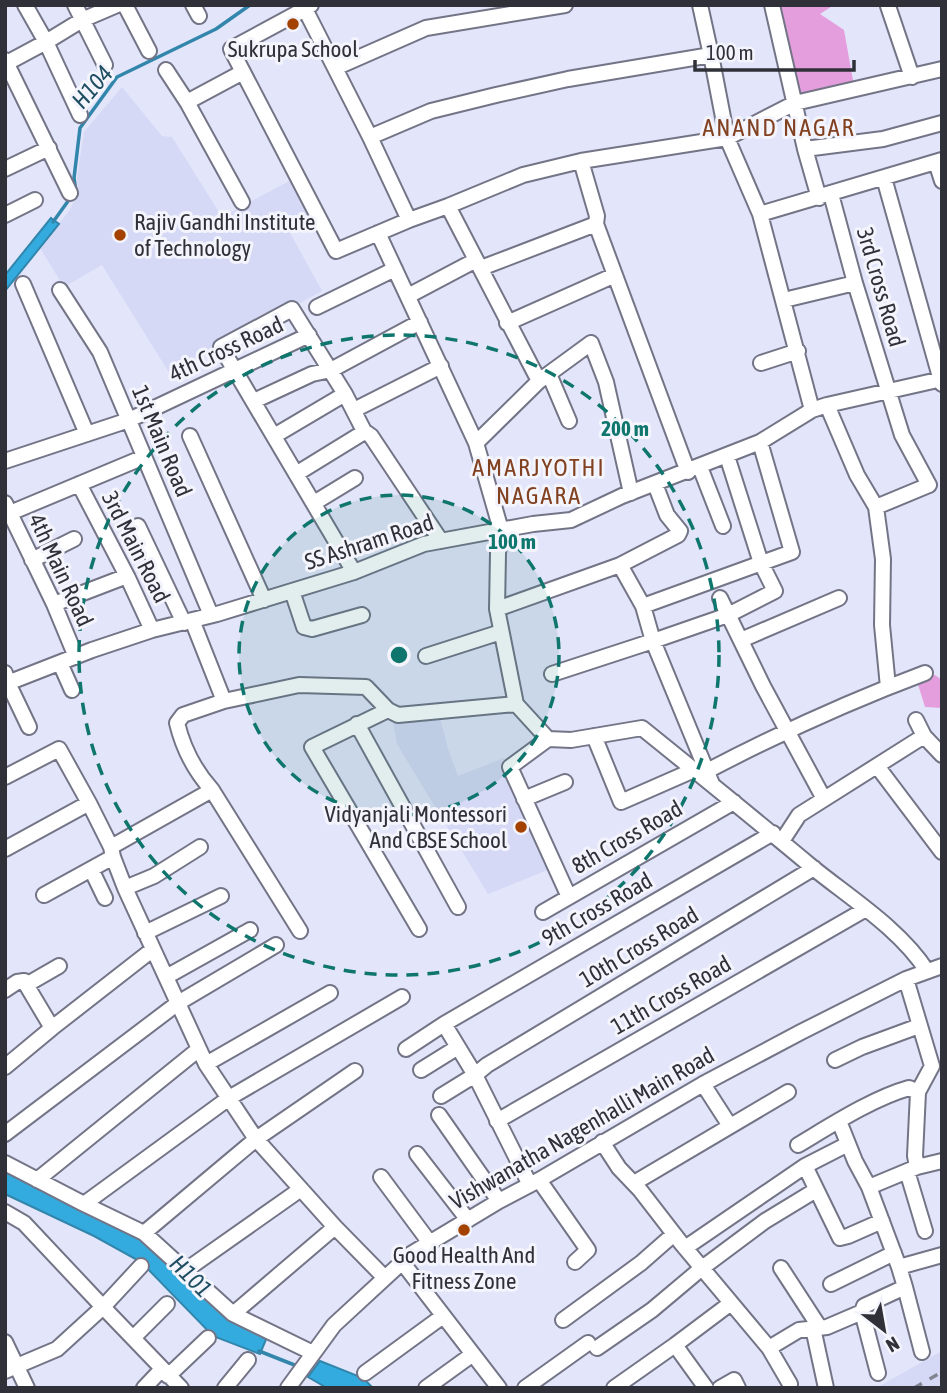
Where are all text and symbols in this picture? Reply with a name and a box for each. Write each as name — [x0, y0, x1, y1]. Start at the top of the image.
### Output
marker: Sukrupa School — [285, 16, 301, 32]
scale bar — [695, 28, 854, 72]
place label: Sukrupa School — [228, 36, 358, 62]
text: 100 m — [706, 40, 754, 64]
water label: H104 — [66, 60, 118, 114]
district label: ANAND NAGAR — [703, 114, 855, 141]
place label: Rajiv Gandhi Institute of Technology — [134, 209, 316, 261]
street label: 3rd Cross Road — [852, 224, 910, 350]
marker: Rajiv Gandhi Institute of Technology — [112, 227, 128, 243]
street label: 4th Cross Road — [165, 311, 287, 387]
street label: 1st Main Road — [127, 381, 197, 501]
text: 200 m — [601, 416, 649, 440]
district label: AMARJYOTHI NAGARA — [472, 454, 606, 509]
street label: 3rd Main Road — [97, 487, 175, 607]
street label: SS Ashram Road — [301, 509, 437, 575]
street label: 4th Main Road — [24, 510, 98, 630]
text: 100 m — [488, 529, 536, 553]
centre of rings — [387, 643, 411, 667]
street label: 8th Cross Road — [567, 795, 687, 879]
place label: Vidyanjali Montessori And CBSE School — [325, 801, 507, 853]
marker: Vidyanjali Montessori And CBSE School — [513, 819, 529, 835]
street label: 9th Cross Road — [537, 867, 657, 951]
street label: 10th Cross Road — [575, 901, 703, 993]
street label: 11th Cross Road — [607, 950, 735, 1040]
street label: Vishwanatha Nagenhalli Main Road — [445, 1042, 719, 1214]
marker: Good Health And Fitness Zone — [456, 1222, 472, 1238]
place label: Good Health And Fitness Zone — [393, 1242, 535, 1294]
water label: H101 — [165, 1250, 217, 1302]
north arrow — [849, 1295, 919, 1365]
text: N — [882, 1332, 903, 1357]

